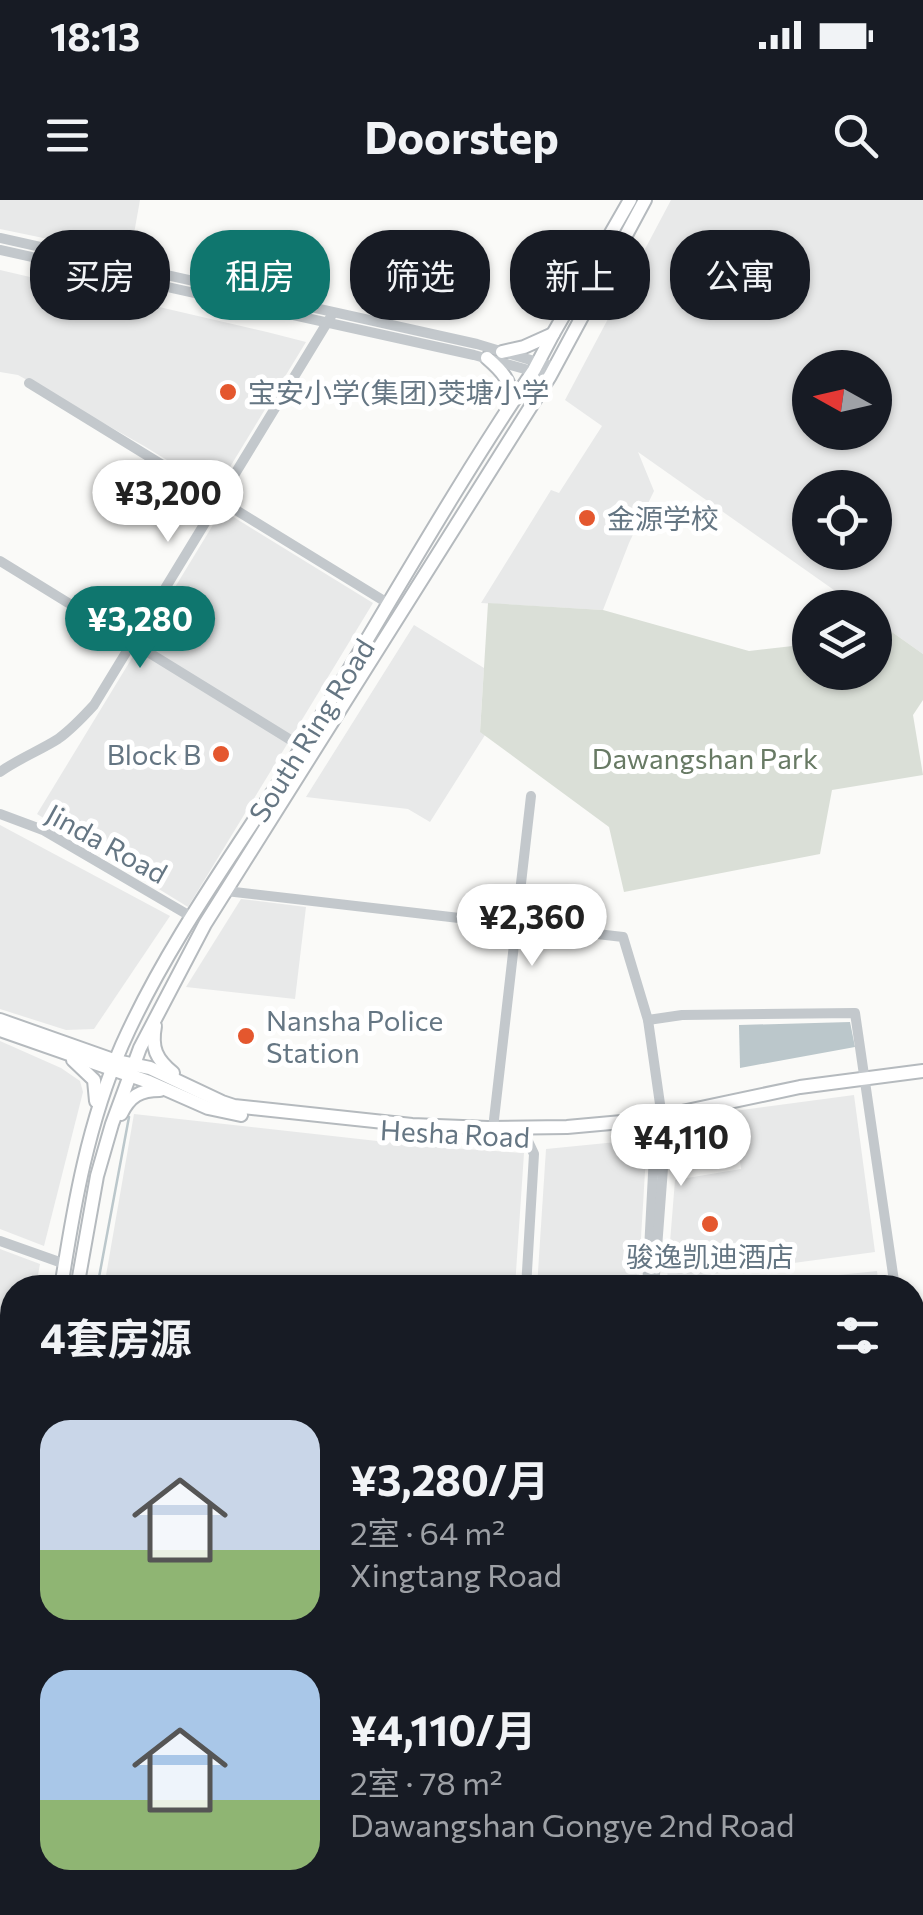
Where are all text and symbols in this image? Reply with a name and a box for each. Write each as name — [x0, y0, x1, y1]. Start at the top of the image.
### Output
text: 18:13 — [50, 12, 140, 59]
icon: menu — [40, 108, 95, 163]
text: Doorstep — [364, 108, 559, 163]
icon: search — [828, 108, 883, 163]
chip: 买房 — [30, 230, 170, 320]
chip: 租房 — [190, 230, 330, 320]
chip: 筛选 — [350, 230, 490, 320]
chip: 新上 — [510, 230, 650, 320]
chip: 公寓 — [670, 230, 810, 320]
north arrow — [792, 350, 892, 450]
map controls — [792, 350, 892, 690]
place label: 宝安小学(集团)茭塘小学 — [248, 375, 550, 409]
marker: 宝安小学(集团)茭塘小学 — [217, 381, 239, 403]
pin: ¥3,200 — [87, 460, 249, 545]
button: locate — [792, 470, 892, 570]
text: ¥3,200 — [114, 472, 222, 512]
place label: 金源学校 — [607, 501, 719, 535]
marker: 金源学校 — [576, 507, 598, 529]
pin: ¥3,280 — [59, 586, 221, 671]
button: layers — [792, 590, 892, 690]
text: ¥3,280 — [87, 598, 193, 638]
street label: South Ring Road — [241, 632, 381, 828]
place label: Block B — [107, 737, 201, 771]
park label: Dawangshan Park — [592, 741, 818, 775]
marker: Block B — [210, 743, 232, 765]
street label: Jinda Road — [41, 796, 173, 890]
pin: ¥2,360 — [451, 884, 613, 969]
text: ¥2,360 — [479, 896, 585, 936]
place label: Nansha Police Station — [266, 1003, 443, 1069]
marker: Nansha Police Station — [235, 1025, 257, 1047]
pin: ¥4,110 — [600, 1104, 762, 1189]
street label: Hesha Road — [379, 1112, 531, 1154]
text: ¥4,110 — [633, 1116, 729, 1156]
marker: 骏逸凯迪酒店 — [699, 1213, 721, 1235]
place label: 骏逸凯迪酒店 — [626, 1239, 794, 1273]
icon: filters — [830, 1308, 885, 1363]
text: 4套房源 — [40, 1311, 192, 1363]
text: ¥3,280/月 — [350, 1453, 549, 1505]
icon: home — [120, 1460, 240, 1580]
text: 2室 · 64 m² — [350, 1512, 505, 1552]
text: Xingtang Road — [350, 1554, 562, 1594]
text: ¥4,110/月 — [350, 1703, 536, 1755]
icon: home — [120, 1710, 240, 1830]
text: 2室 · 78 m² — [350, 1762, 503, 1802]
text: Dawangshan Gongye 2nd Road — [350, 1804, 794, 1844]

